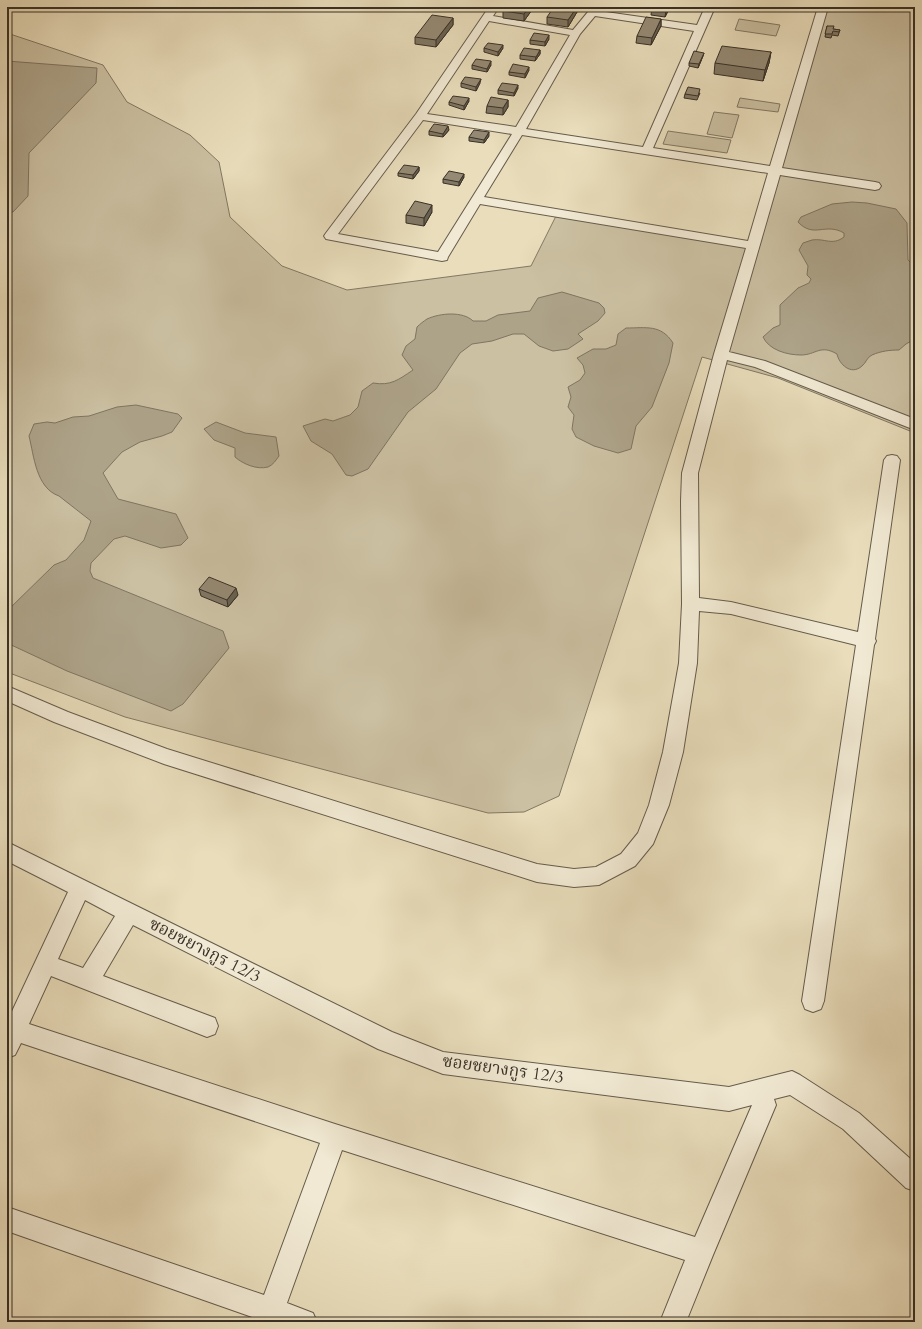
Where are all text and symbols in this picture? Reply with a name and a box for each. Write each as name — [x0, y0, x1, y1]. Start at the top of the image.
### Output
street label: ซอยชยางกูร 12/3 — [145, 912, 265, 988]
street label: ซอยชยางกูร 12/3 — [441, 1049, 565, 1089]

